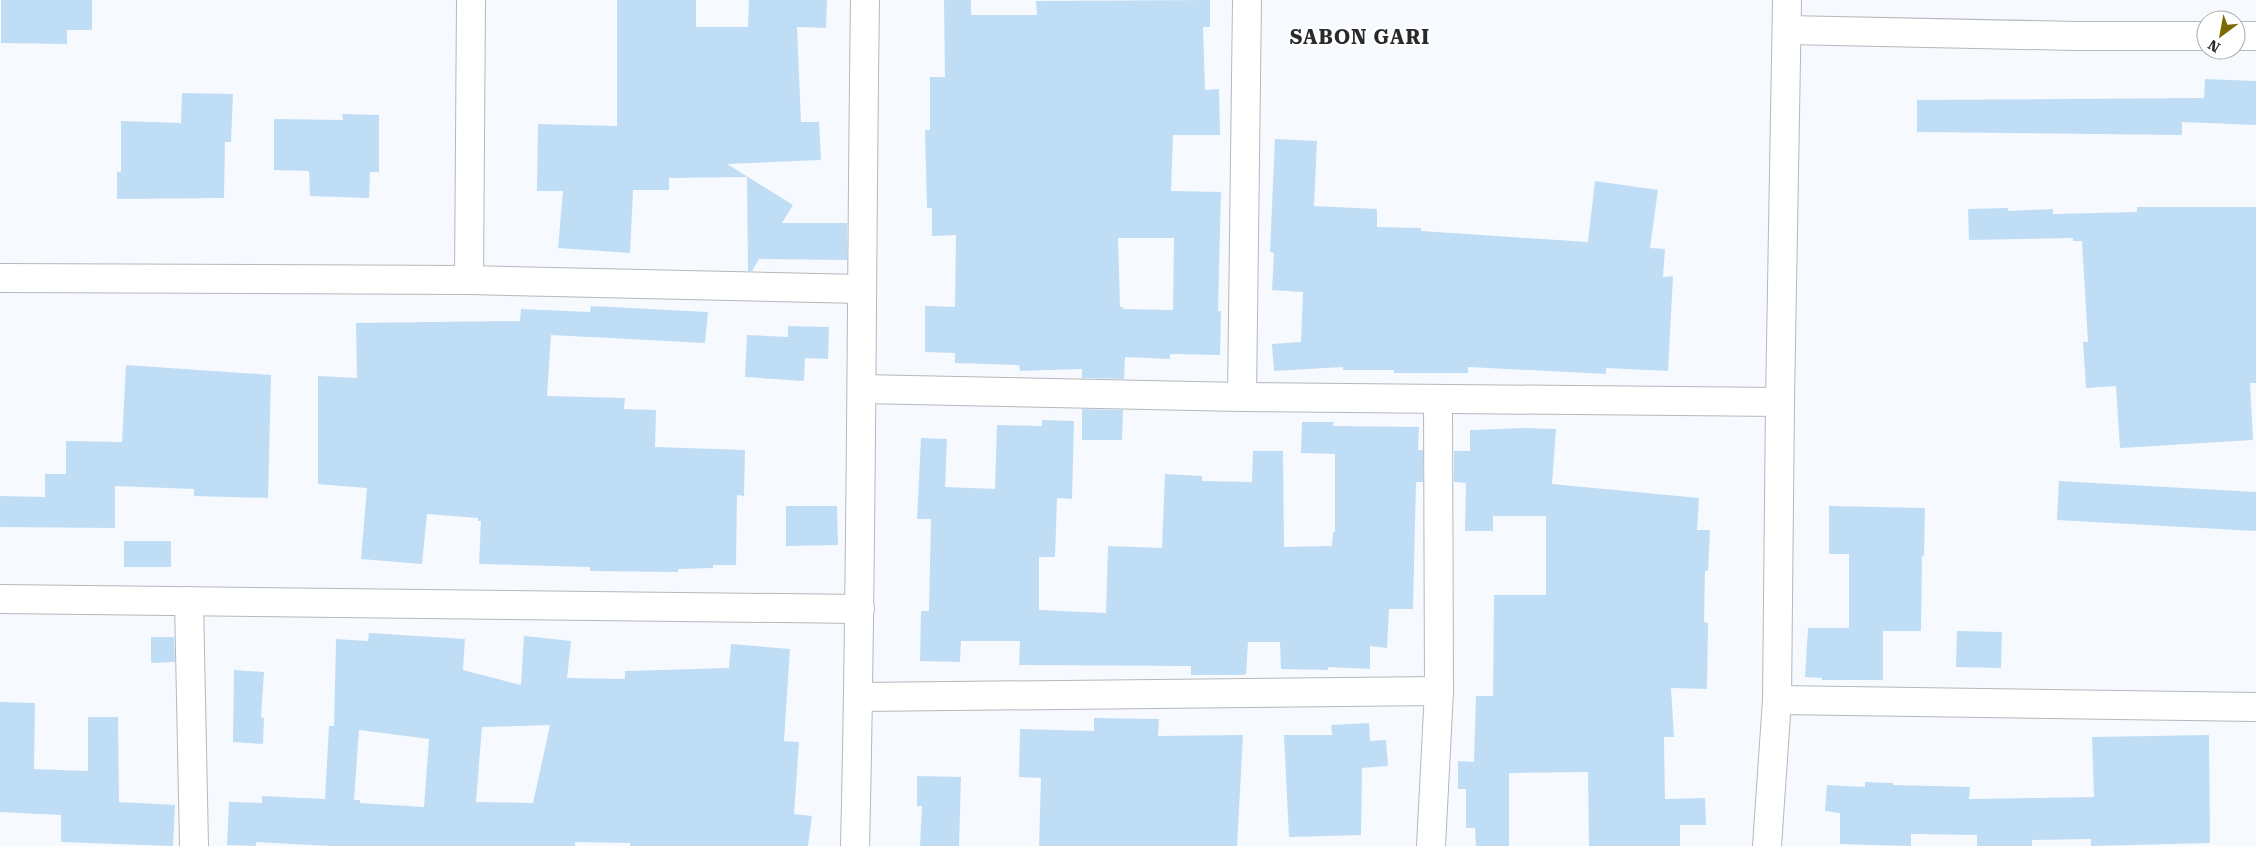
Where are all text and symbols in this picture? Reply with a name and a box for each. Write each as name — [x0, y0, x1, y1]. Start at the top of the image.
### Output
north arrow — [2196, 10, 2246, 60]
district label: SABON GARI — [1290, 25, 1430, 49]
text: N — [2205, 36, 2223, 56]

